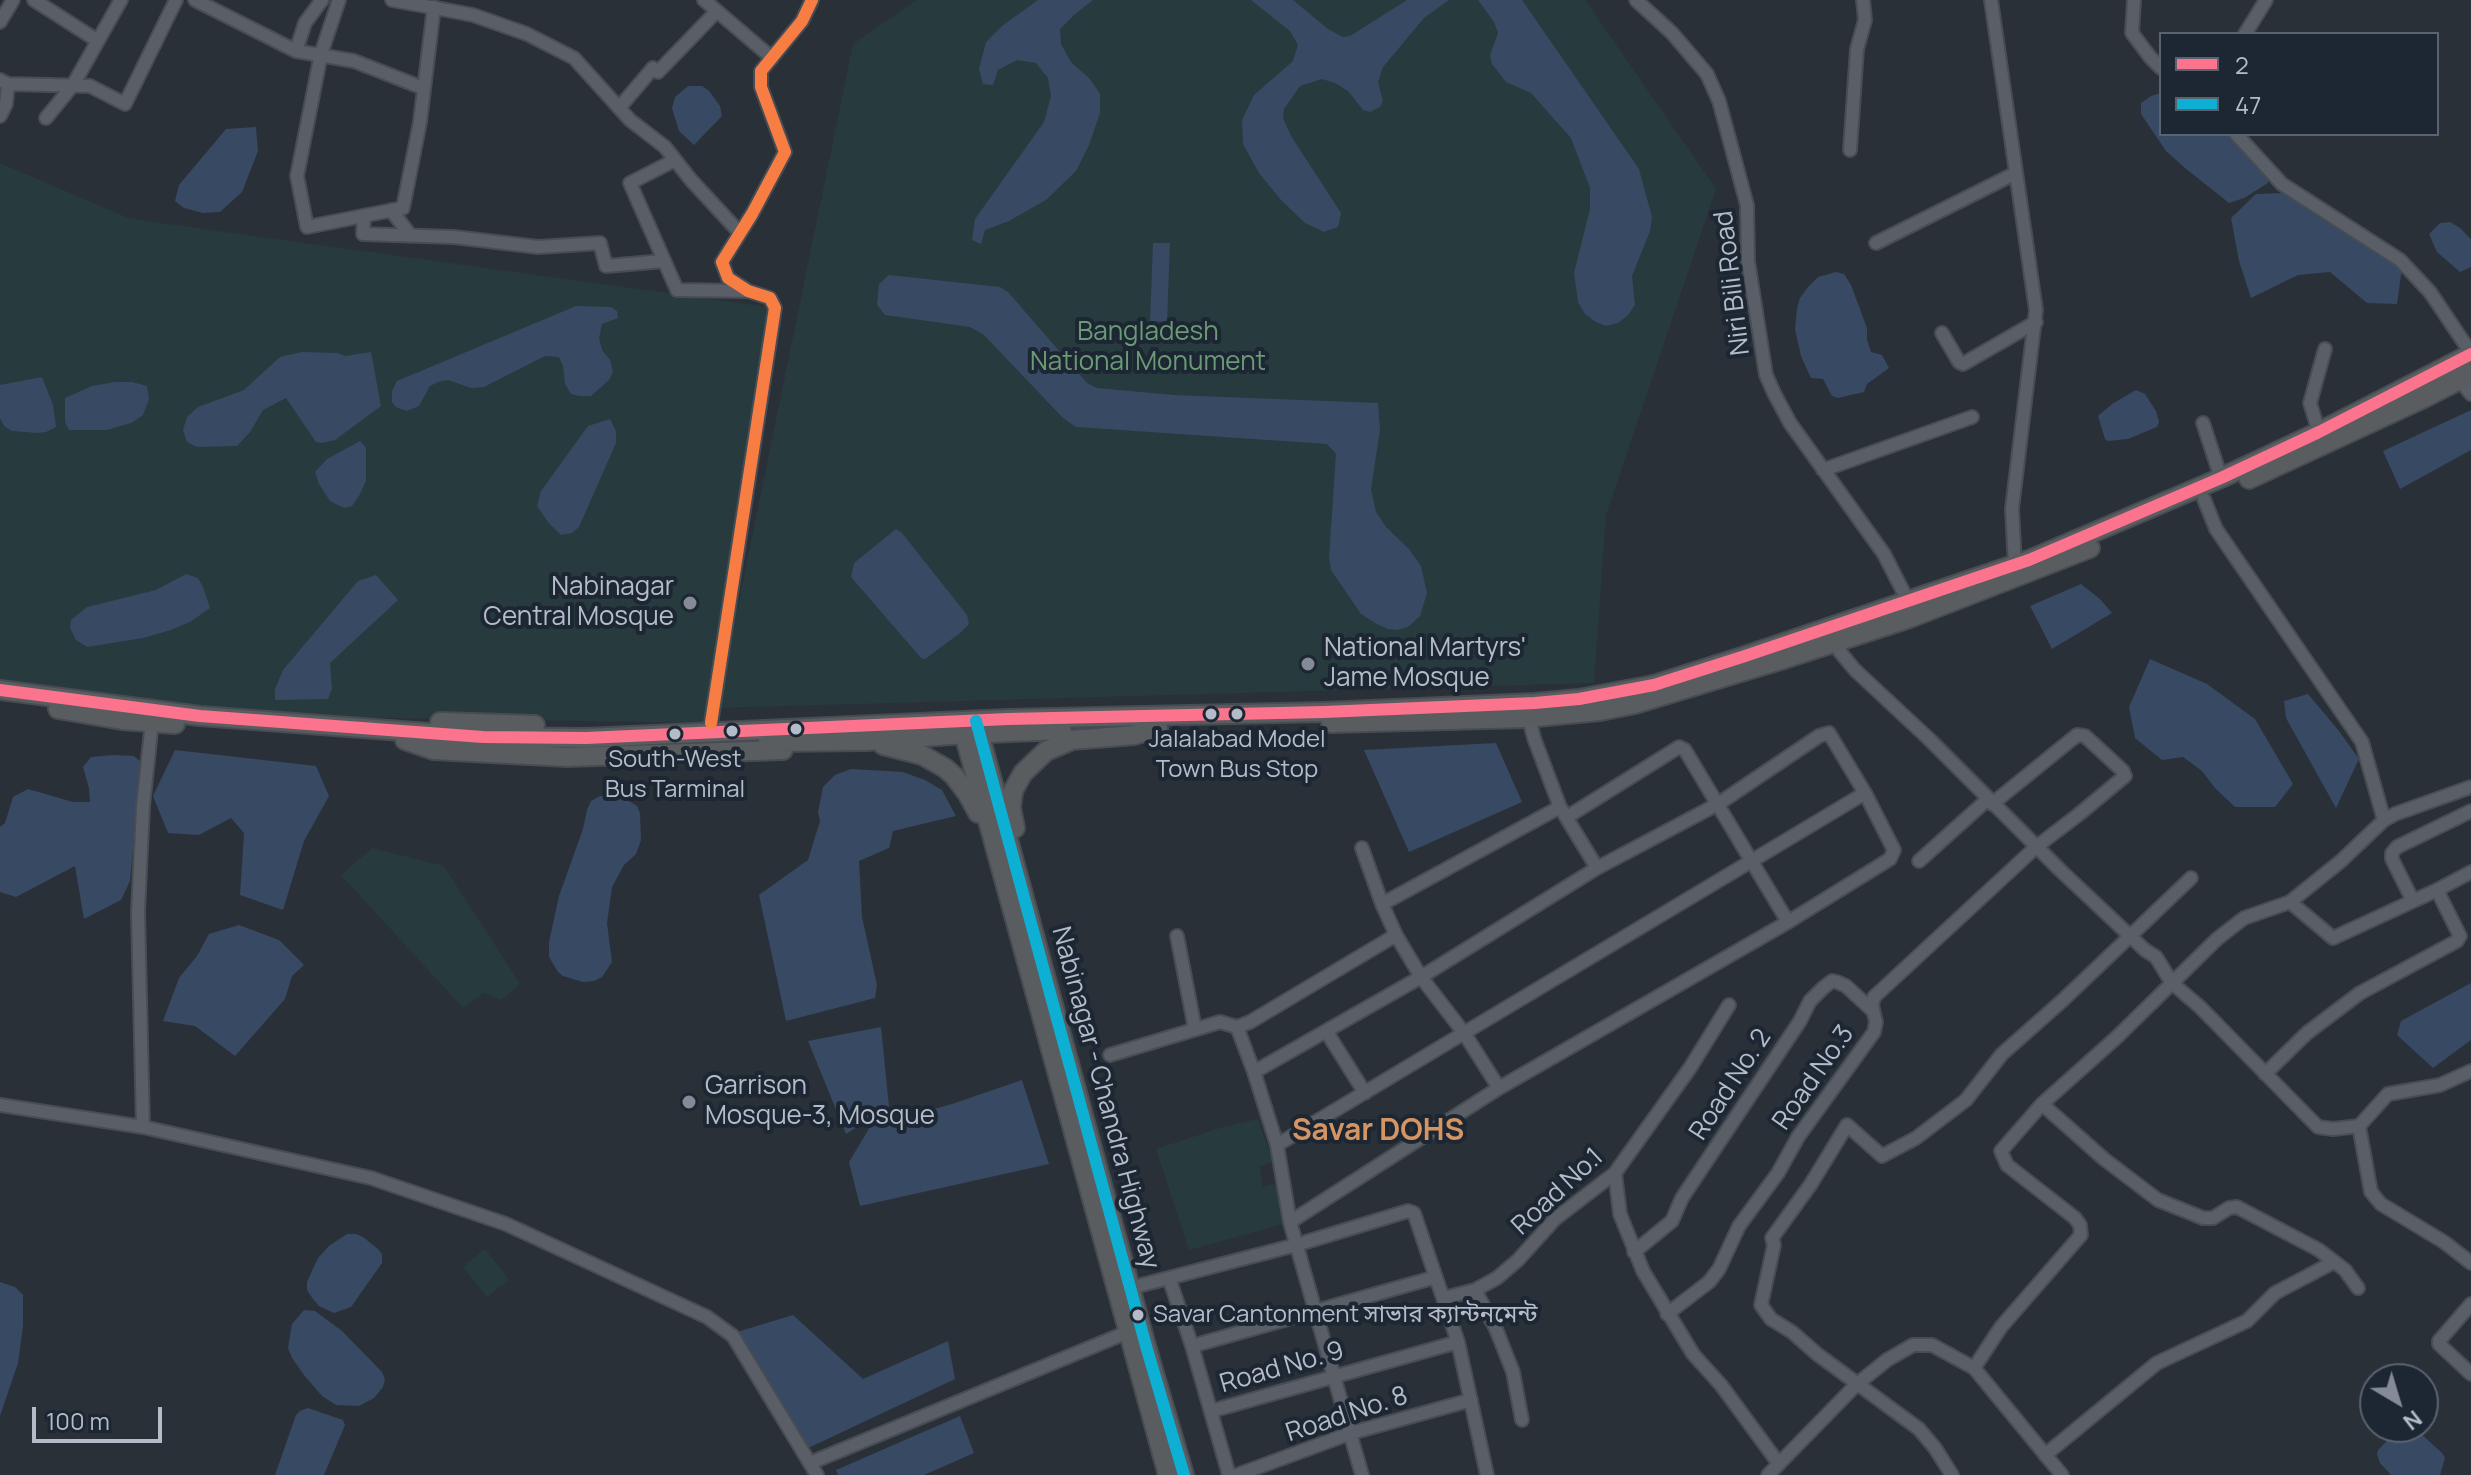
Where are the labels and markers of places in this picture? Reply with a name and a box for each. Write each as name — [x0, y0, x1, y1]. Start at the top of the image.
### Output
place label: Nabinagar Central Mosque — [483, 572, 674, 634]
marker: Nabinagar Central Mosque — [681, 594, 699, 612]
place label: National Martyrs' Jame Mosque — [1324, 633, 1526, 694]
marker: National Martyrs' Jame Mosque — [1299, 655, 1317, 673]
unlabelled marker — [1203, 706, 1219, 722]
marker: Jalalabad Model Town Bus Stop — [1229, 706, 1245, 722]
unlabelled marker — [788, 721, 804, 737]
unlabelled marker — [724, 723, 740, 739]
marker: South-West Bus Tarminal — [667, 726, 683, 742]
place label: Jalalabad Model Town Bus Stop — [1148, 726, 1326, 782]
place label: South-West Bus Tarminal — [605, 746, 745, 802]
place label: Garrison Mosque-3, Mosque — [705, 1071, 935, 1132]
marker: Garrison Mosque-3, Mosque — [680, 1093, 698, 1111]
place label: Savar Cantonment সাভার ক্যান্টনমেন্ট — [1153, 1301, 1538, 1329]
marker: Savar Cantonment সাভার ক্যান্টনমেন্ট — [1130, 1307, 1146, 1323]

